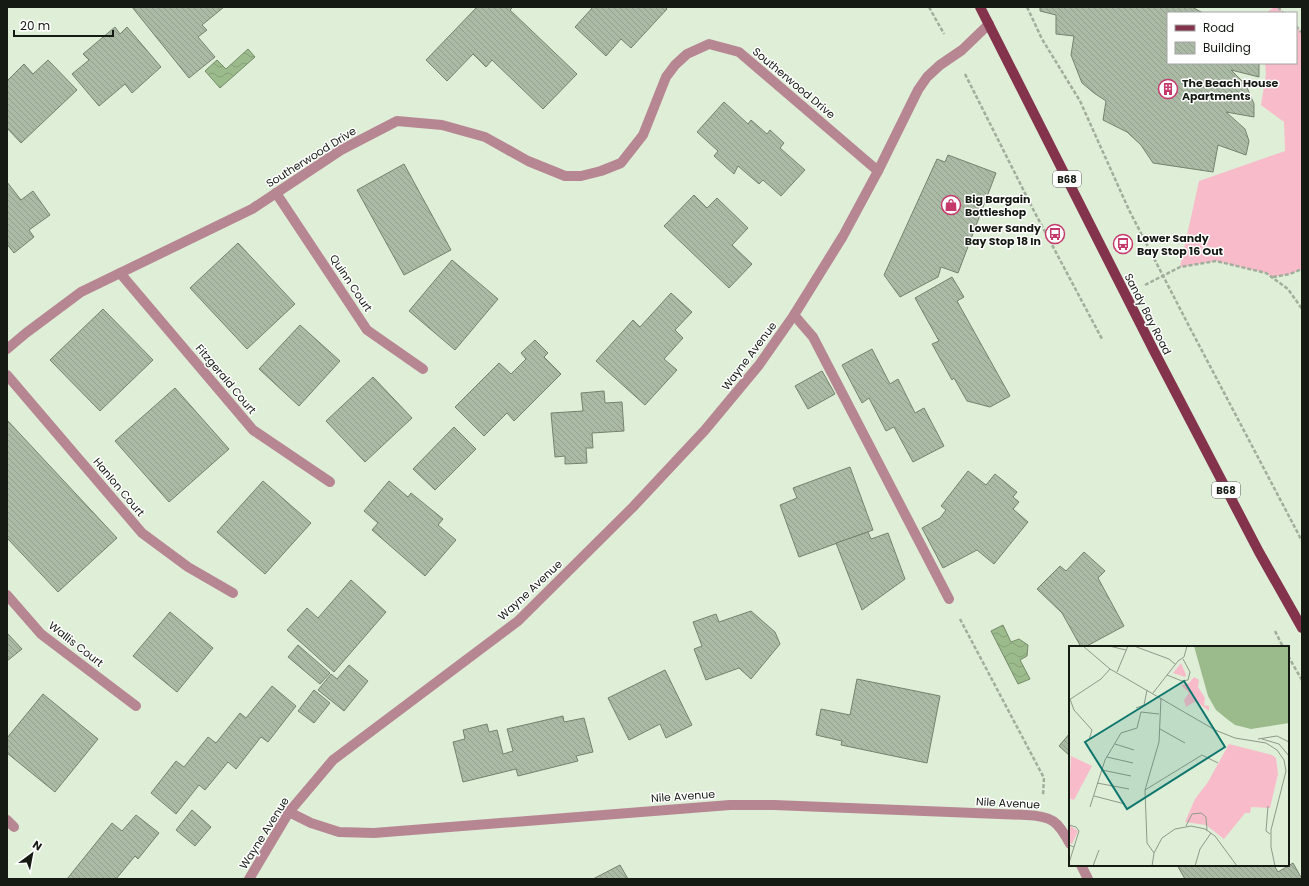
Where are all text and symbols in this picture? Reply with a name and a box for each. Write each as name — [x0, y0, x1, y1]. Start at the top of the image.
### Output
scale bar — [14, 12, 113, 38]
legend — [1167, 12, 1297, 64]
text: 20 m — [20, 17, 50, 34]
text: Road — [1203, 19, 1234, 36]
text: Building — [1203, 39, 1251, 56]
street label: Southerwood Drive — [749, 44, 839, 123]
place label: The Beach House Apartments — [1182, 75, 1279, 104]
building icon: The Beach House Apartments — [1157, 78, 1179, 100]
street label: Southerwood Drive — [263, 123, 359, 191]
road number: B68 — [1053, 171, 1081, 187]
place label: Big Bargain Bottleshop — [965, 191, 1030, 220]
shop icon: Big Bargain Bottleshop — [940, 194, 962, 216]
place label: Lower Sandy Bay Stop 18 In — [965, 220, 1041, 249]
bus stop icon: Lower Sandy Bay Stop 18 In — [1044, 223, 1066, 245]
place label: Lower Sandy Bay Stop 16 Out — [1137, 230, 1224, 259]
bus stop icon: Lower Sandy Bay Stop 16 Out — [1112, 233, 1134, 255]
street label: Quinn Court — [326, 251, 376, 315]
street label: Sandy Bay Road — [1121, 271, 1175, 357]
street label: Wayne Avenue — [718, 318, 780, 394]
street label: Fitzgerald Court — [192, 341, 260, 417]
street label: Hanlon Court — [90, 454, 148, 520]
road number: B68 — [1212, 482, 1240, 498]
street label: Wayne Avenue — [494, 556, 566, 624]
street label: Wallis Court — [45, 617, 107, 671]
inset map — [1069, 646, 1289, 866]
street label: Nile Avenue — [650, 786, 716, 806]
street label: Nile Avenue — [976, 793, 1041, 813]
street label: Wayne Avenue — [235, 794, 293, 872]
north arrow — [12, 834, 52, 874]
text: N — [30, 837, 45, 854]

